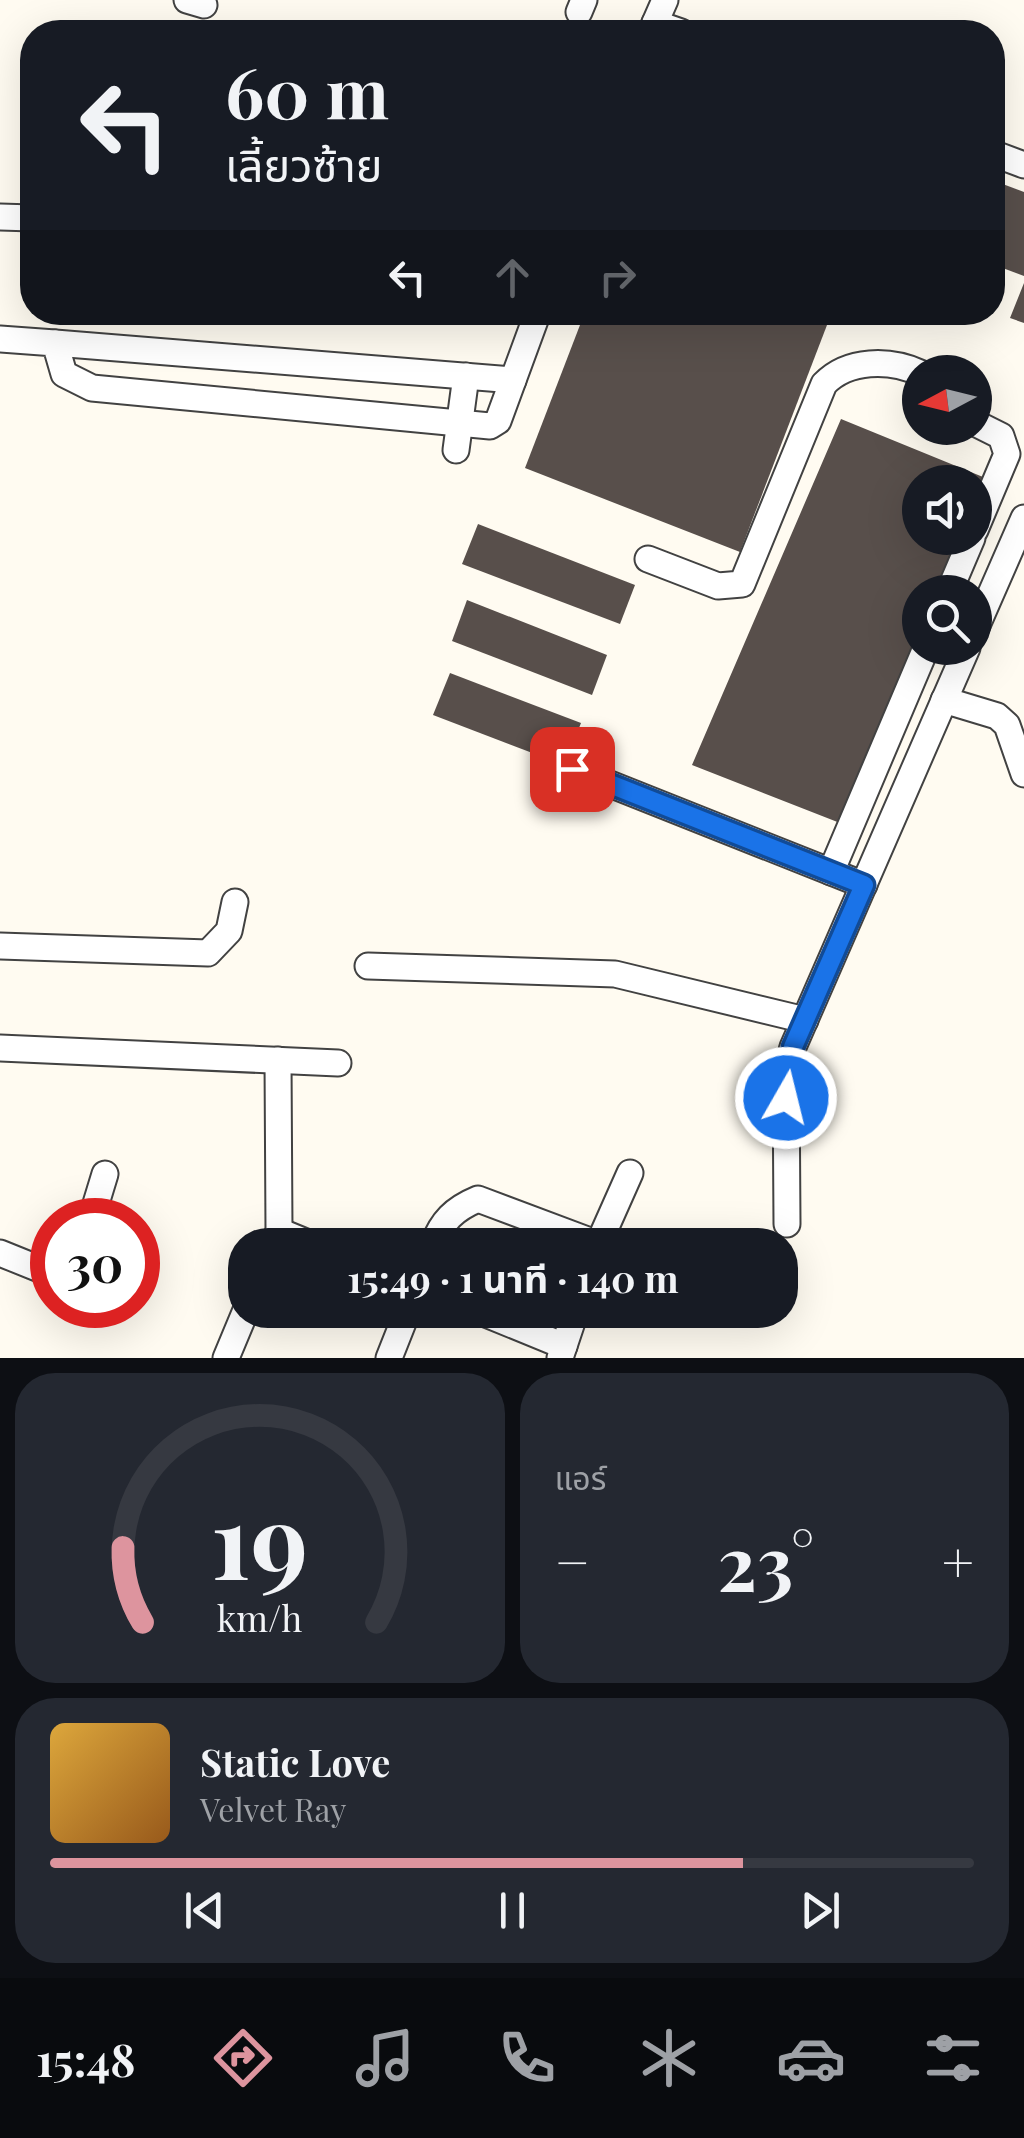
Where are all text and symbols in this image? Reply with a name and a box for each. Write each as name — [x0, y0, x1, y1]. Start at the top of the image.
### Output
text: 60 m — [225, 43, 389, 137]
icon: left — [60, 60, 190, 190]
text: เลี้ยวซ้าย — [225, 133, 382, 193]
icon: left — [380, 250, 435, 305]
icon: ahead — [485, 250, 540, 305]
icon: right — [590, 250, 645, 305]
north arrow — [902, 355, 992, 445]
map controls — [902, 355, 992, 665]
button: sound — [902, 465, 992, 555]
button: search — [902, 575, 992, 665]
pin — [530, 727, 615, 812]
icon: arrive — [545, 742, 600, 797]
position arrow — [734, 1046, 838, 1150]
speed limit sign: 30 — [30, 1198, 160, 1328]
text: 15:49 · 1 นาที · 140 m — [347, 1252, 679, 1303]
text: แอร์ — [555, 1455, 606, 1498]
text: 19 — [211, 1467, 308, 1606]
text: 23° — [717, 1510, 814, 1610]
text: − — [555, 1523, 590, 1597]
text: + — [942, 1523, 974, 1597]
text: km/h — [217, 1593, 303, 1641]
text: Static Love — [200, 1736, 390, 1787]
text: Velvet Ray — [200, 1787, 347, 1830]
icon: previous — [177, 1883, 232, 1938]
icon: pause — [485, 1883, 540, 1938]
icon: next — [793, 1883, 848, 1938]
icon: directions — [208, 2023, 278, 2093]
icon: music — [350, 2023, 420, 2093]
icon: phone — [492, 2023, 562, 2093]
icon: climate — [634, 2023, 704, 2093]
icon: car — [776, 2023, 846, 2093]
icon: filters — [918, 2023, 988, 2093]
text: 15:48 — [36, 2028, 135, 2088]

